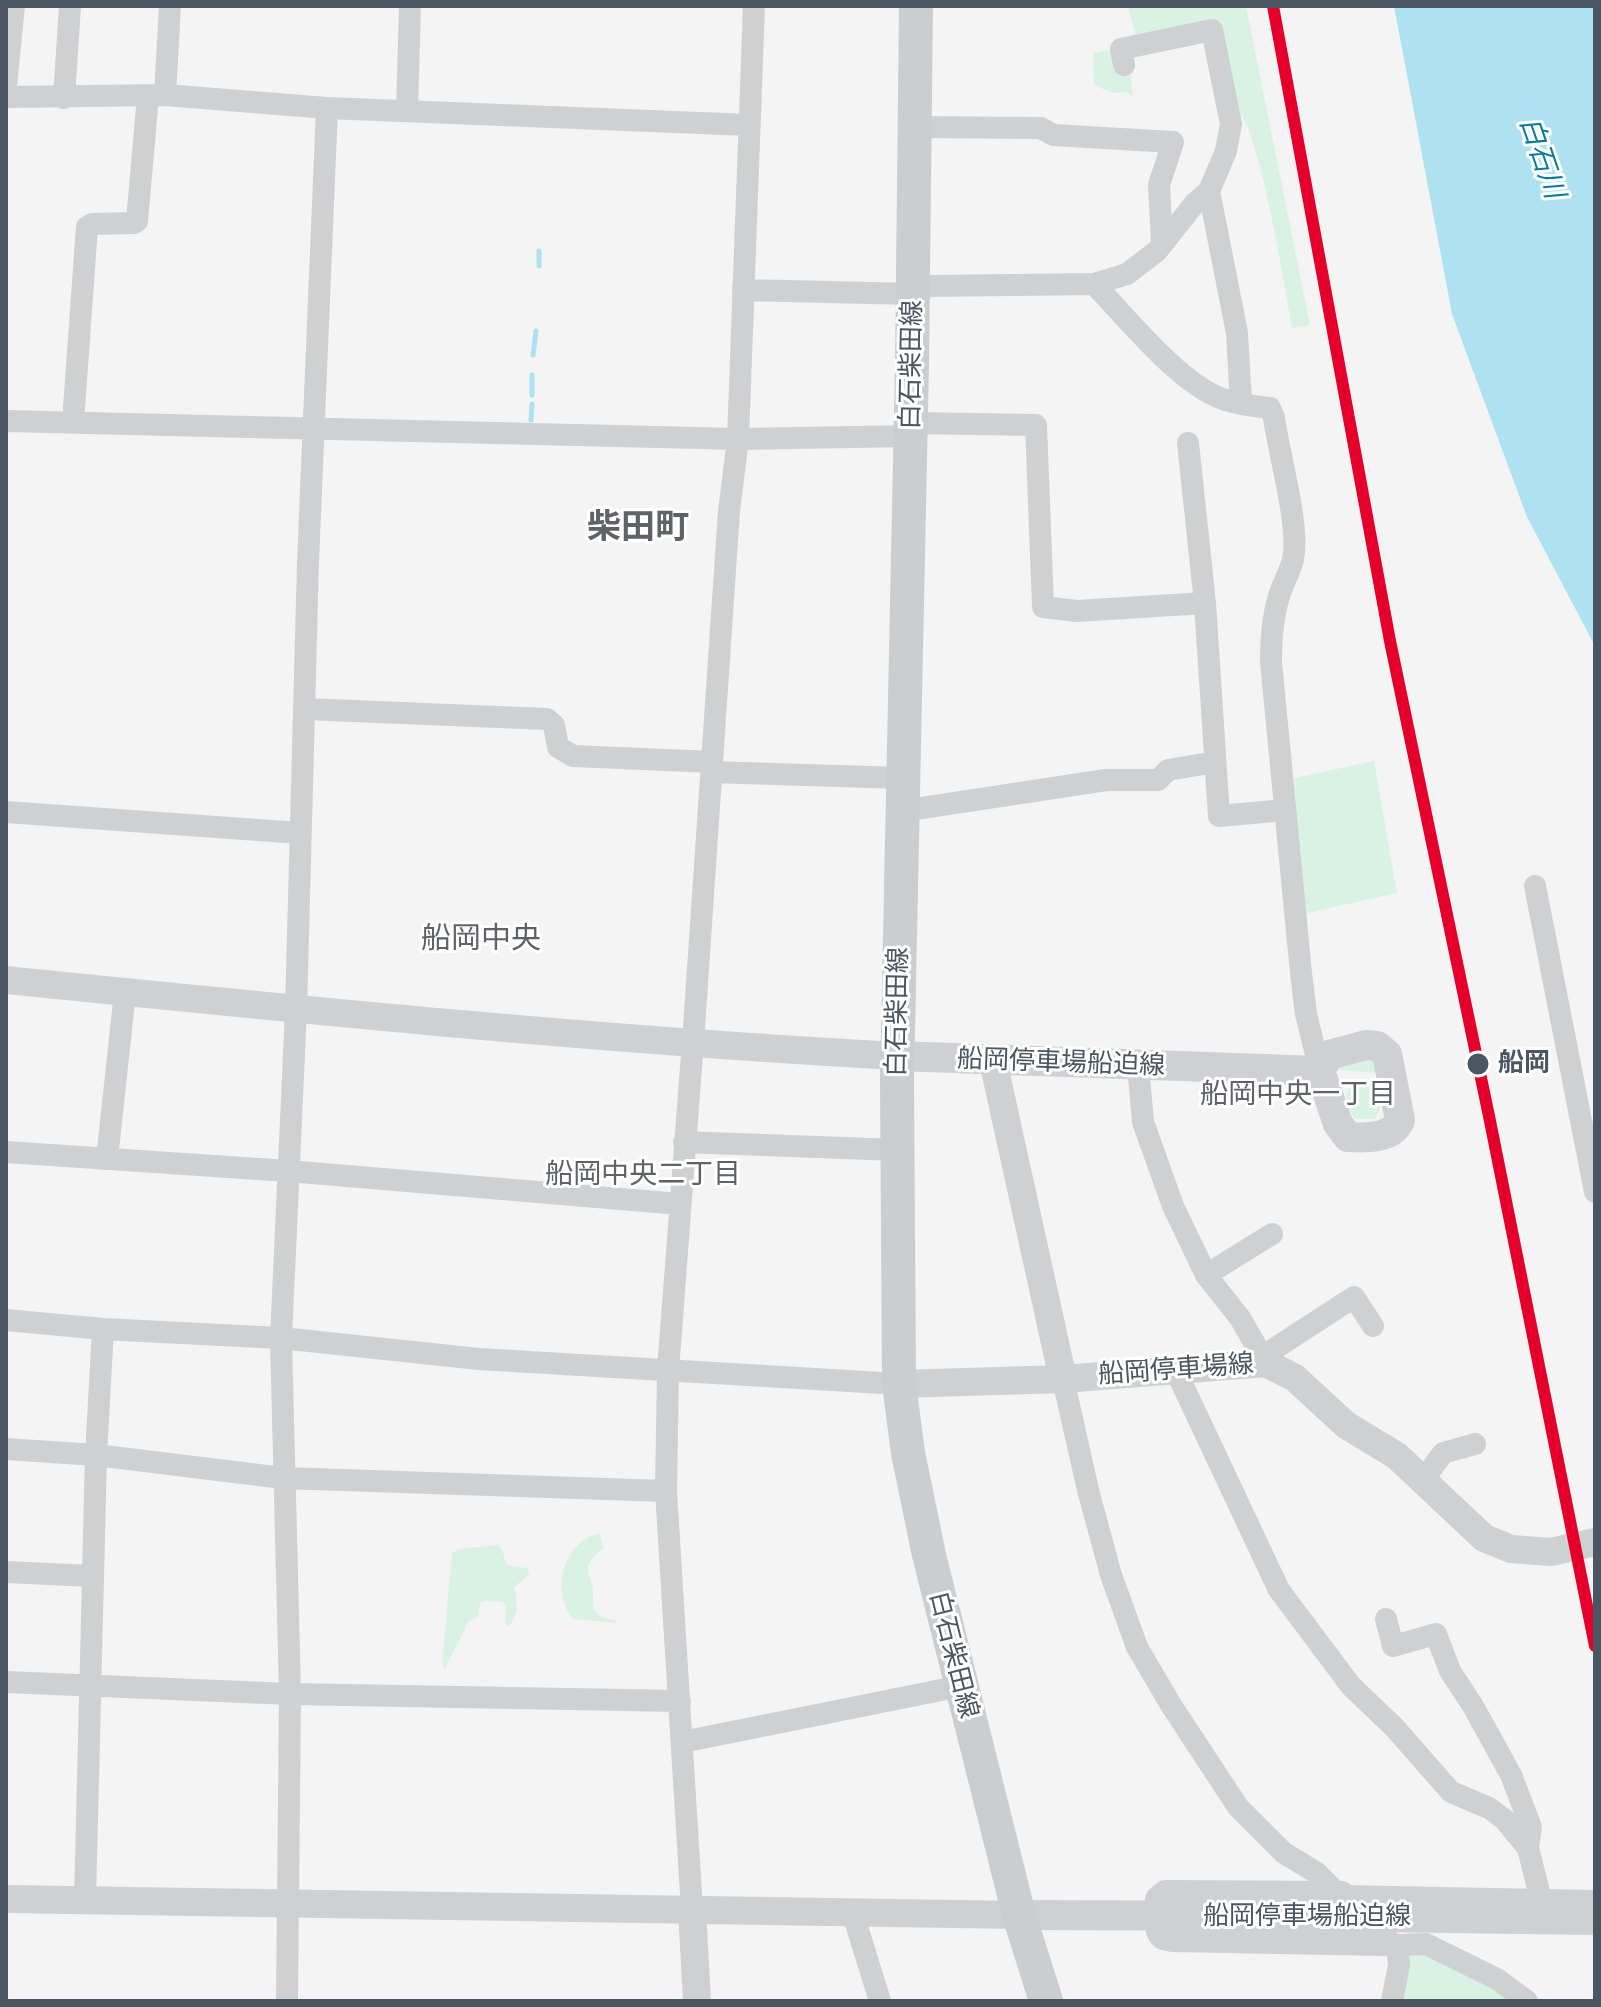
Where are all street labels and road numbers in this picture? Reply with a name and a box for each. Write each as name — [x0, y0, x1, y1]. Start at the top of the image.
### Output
street label: 白石柴田線 — [895, 300, 929, 430]
street label: 白石柴田線 — [881, 947, 915, 1077]
street label: 船岡停車場船迫線 — [957, 1044, 1165, 1082]
street label: 船岡停車場線 — [1097, 1349, 1255, 1391]
street label: 白石柴田線 — [922, 1588, 984, 1722]
street label: 船岡停車場船迫線 — [1203, 1901, 1411, 1933]

